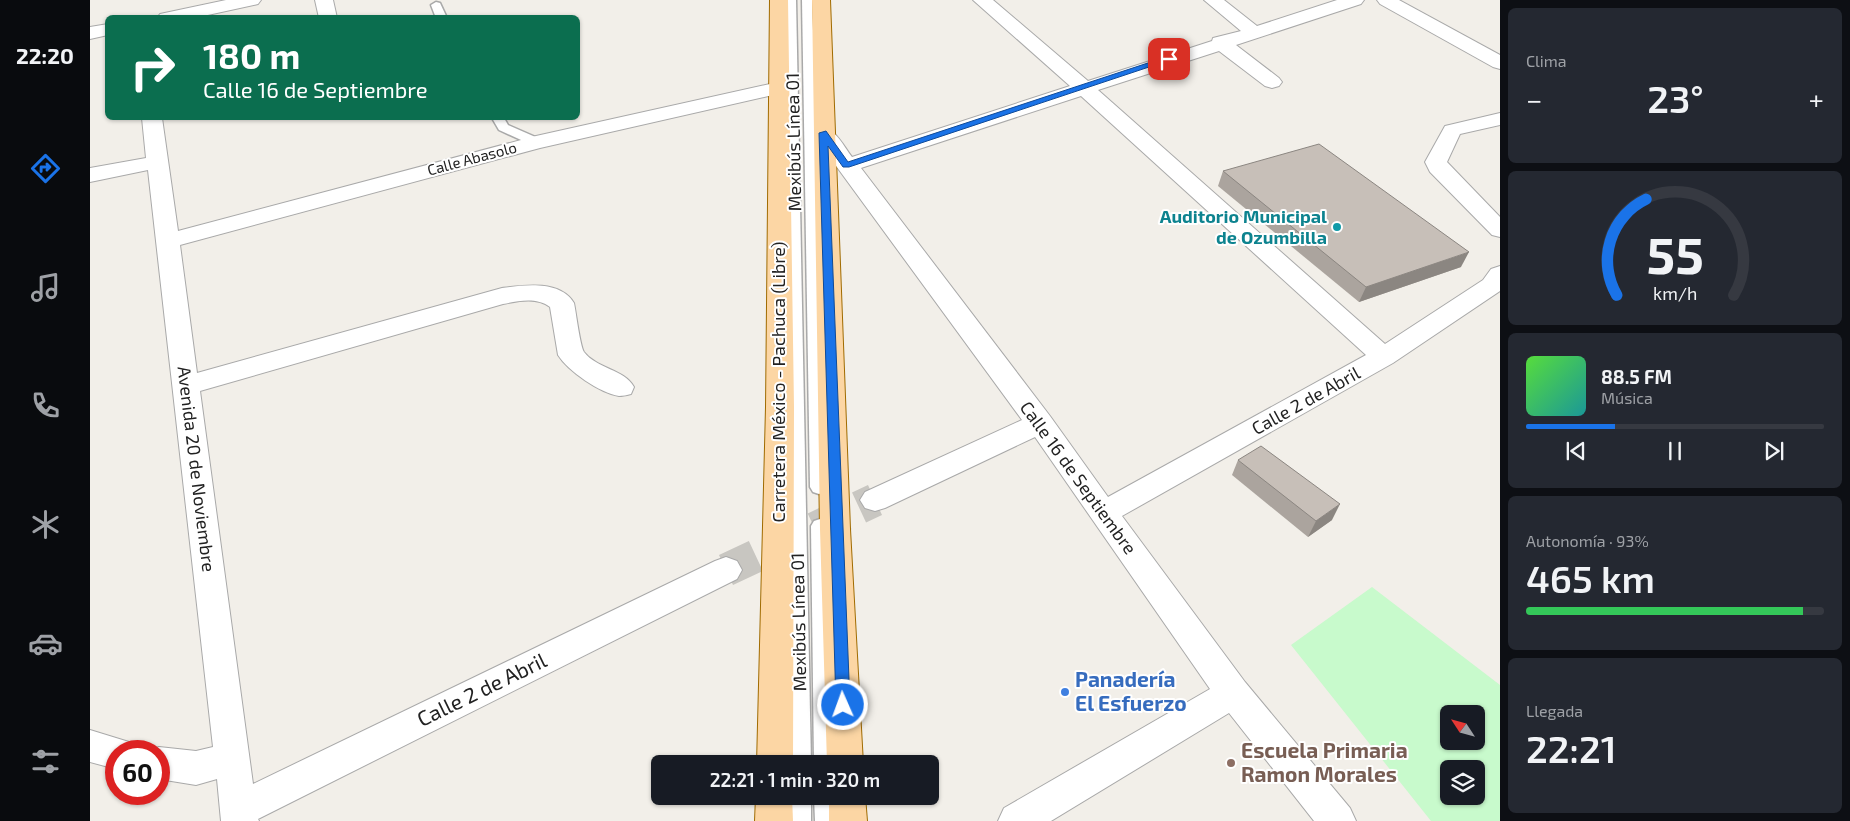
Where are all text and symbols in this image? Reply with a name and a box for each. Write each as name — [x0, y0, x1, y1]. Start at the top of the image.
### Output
text: 180 m — [203, 34, 300, 76]
icon: right — [120, 35, 185, 100]
pin — [1148, 38, 1190, 80]
text: 22:20 — [16, 42, 74, 68]
icon: arrive — [1155, 45, 1183, 73]
text: Clima — [1526, 51, 1567, 70]
street label: Mexibús Línea 01 — [781, 72, 805, 212]
text: 23° — [1647, 75, 1704, 121]
text: Calle 16 de Septiembre — [203, 76, 428, 102]
text: − — [1526, 82, 1542, 116]
text: + — [1809, 82, 1824, 116]
street label: Calle Abasolo — [425, 137, 518, 179]
icon: directions — [28, 151, 63, 186]
place label: Auditorio Municipal de Ozumbilla — [1160, 205, 1327, 248]
marker: Auditorio Municipal de Ozumbilla — [1331, 221, 1343, 233]
text: 55 — [1646, 222, 1704, 284]
street label: Carretera México - Pachuca (Libre) — [767, 242, 789, 523]
icon: music — [28, 270, 63, 305]
text: km/h — [1653, 282, 1697, 304]
street label: Calle 2 de Abril — [1247, 361, 1364, 439]
street label: Avenida 20 de Noviembre — [173, 365, 221, 573]
text: 88.5 FM — [1601, 365, 1672, 388]
icon: phone — [28, 388, 63, 423]
text: Música — [1601, 388, 1653, 407]
street label: Calle 16 de Septiembre — [1016, 397, 1142, 558]
icon: previous — [1562, 437, 1590, 465]
icon: pause — [1661, 437, 1689, 465]
icon: next — [1760, 437, 1788, 465]
icon: climate — [28, 507, 63, 542]
text: Autonomía · 93% — [1526, 531, 1649, 550]
street label: Mexibús Línea 01 — [786, 552, 810, 692]
text: 465 km — [1526, 555, 1655, 601]
icon: car — [28, 626, 63, 661]
street label: Calle 2 de Abril — [413, 646, 551, 731]
place label: Panadería El Esfuerzo — [1075, 666, 1187, 715]
position arrow — [816, 678, 868, 730]
marker: Panadería El Esfuerzo — [1059, 686, 1071, 698]
text: Llegada — [1526, 701, 1583, 720]
north arrow — [1440, 705, 1485, 750]
map controls — [1440, 705, 1485, 805]
text: 22:21 — [1526, 725, 1617, 771]
place label: Escuela Primaria Ramon Morales — [1241, 737, 1408, 786]
speed limit sign: 60 — [105, 740, 170, 805]
icon: filters — [28, 744, 63, 779]
marker: Escuela Primaria Ramon Morales — [1225, 757, 1237, 769]
button: layers — [1440, 760, 1485, 805]
text: 22:21 · 1 min · 320 m — [710, 768, 880, 791]

